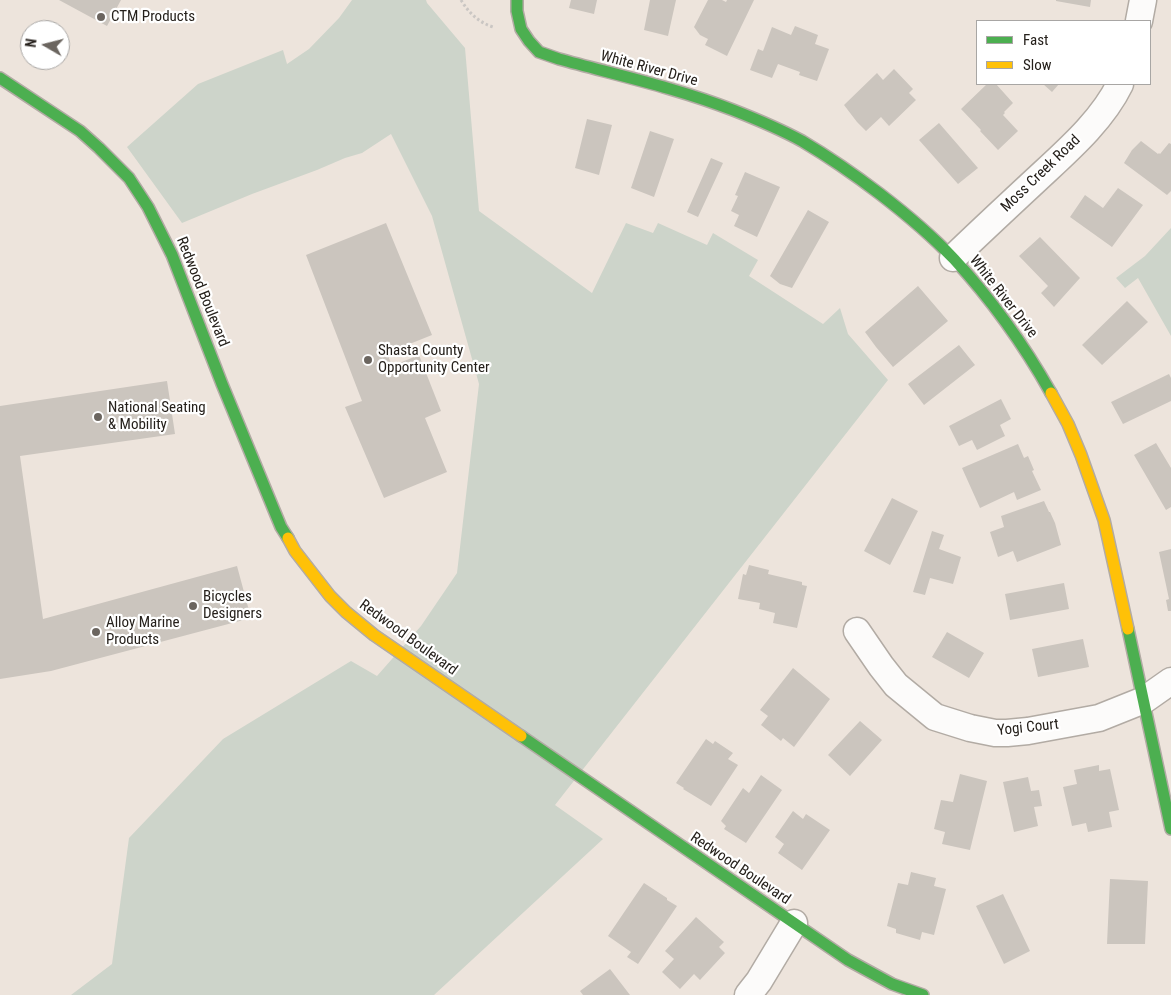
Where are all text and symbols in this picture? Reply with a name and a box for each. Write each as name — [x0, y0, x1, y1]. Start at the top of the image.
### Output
place label: CTM Products — [111, 8, 195, 26]
marker: CTM Products — [95, 11, 107, 23]
north arrow — [20, 20, 70, 70]
legend — [976, 20, 1151, 85]
text: Fast — [1023, 31, 1048, 49]
text: N — [23, 38, 40, 48]
street label: White River Drive — [599, 47, 699, 91]
text: Slow — [1023, 56, 1052, 74]
street label: Moss Creek Road — [998, 132, 1084, 216]
street label: Redwood Boulevard — [172, 234, 232, 350]
street label: White River Drive — [965, 252, 1041, 342]
place label: Shasta County Opportunity Center — [378, 342, 490, 377]
marker: Shasta County Opportunity Center — [362, 354, 374, 366]
place label: National Seating & Mobility — [108, 399, 206, 434]
marker: National Seating & Mobility — [92, 411, 104, 423]
place label: Bicycles Designers — [203, 588, 262, 623]
street label: Redwood Boulevard — [355, 596, 461, 680]
marker: Bicycles Designers — [187, 600, 199, 612]
place label: Alloy Marine Products — [106, 614, 179, 649]
marker: Alloy Marine Products — [90, 626, 102, 638]
street label: Yogi Court — [996, 716, 1060, 740]
street label: Redwood Boulevard — [687, 829, 793, 909]

